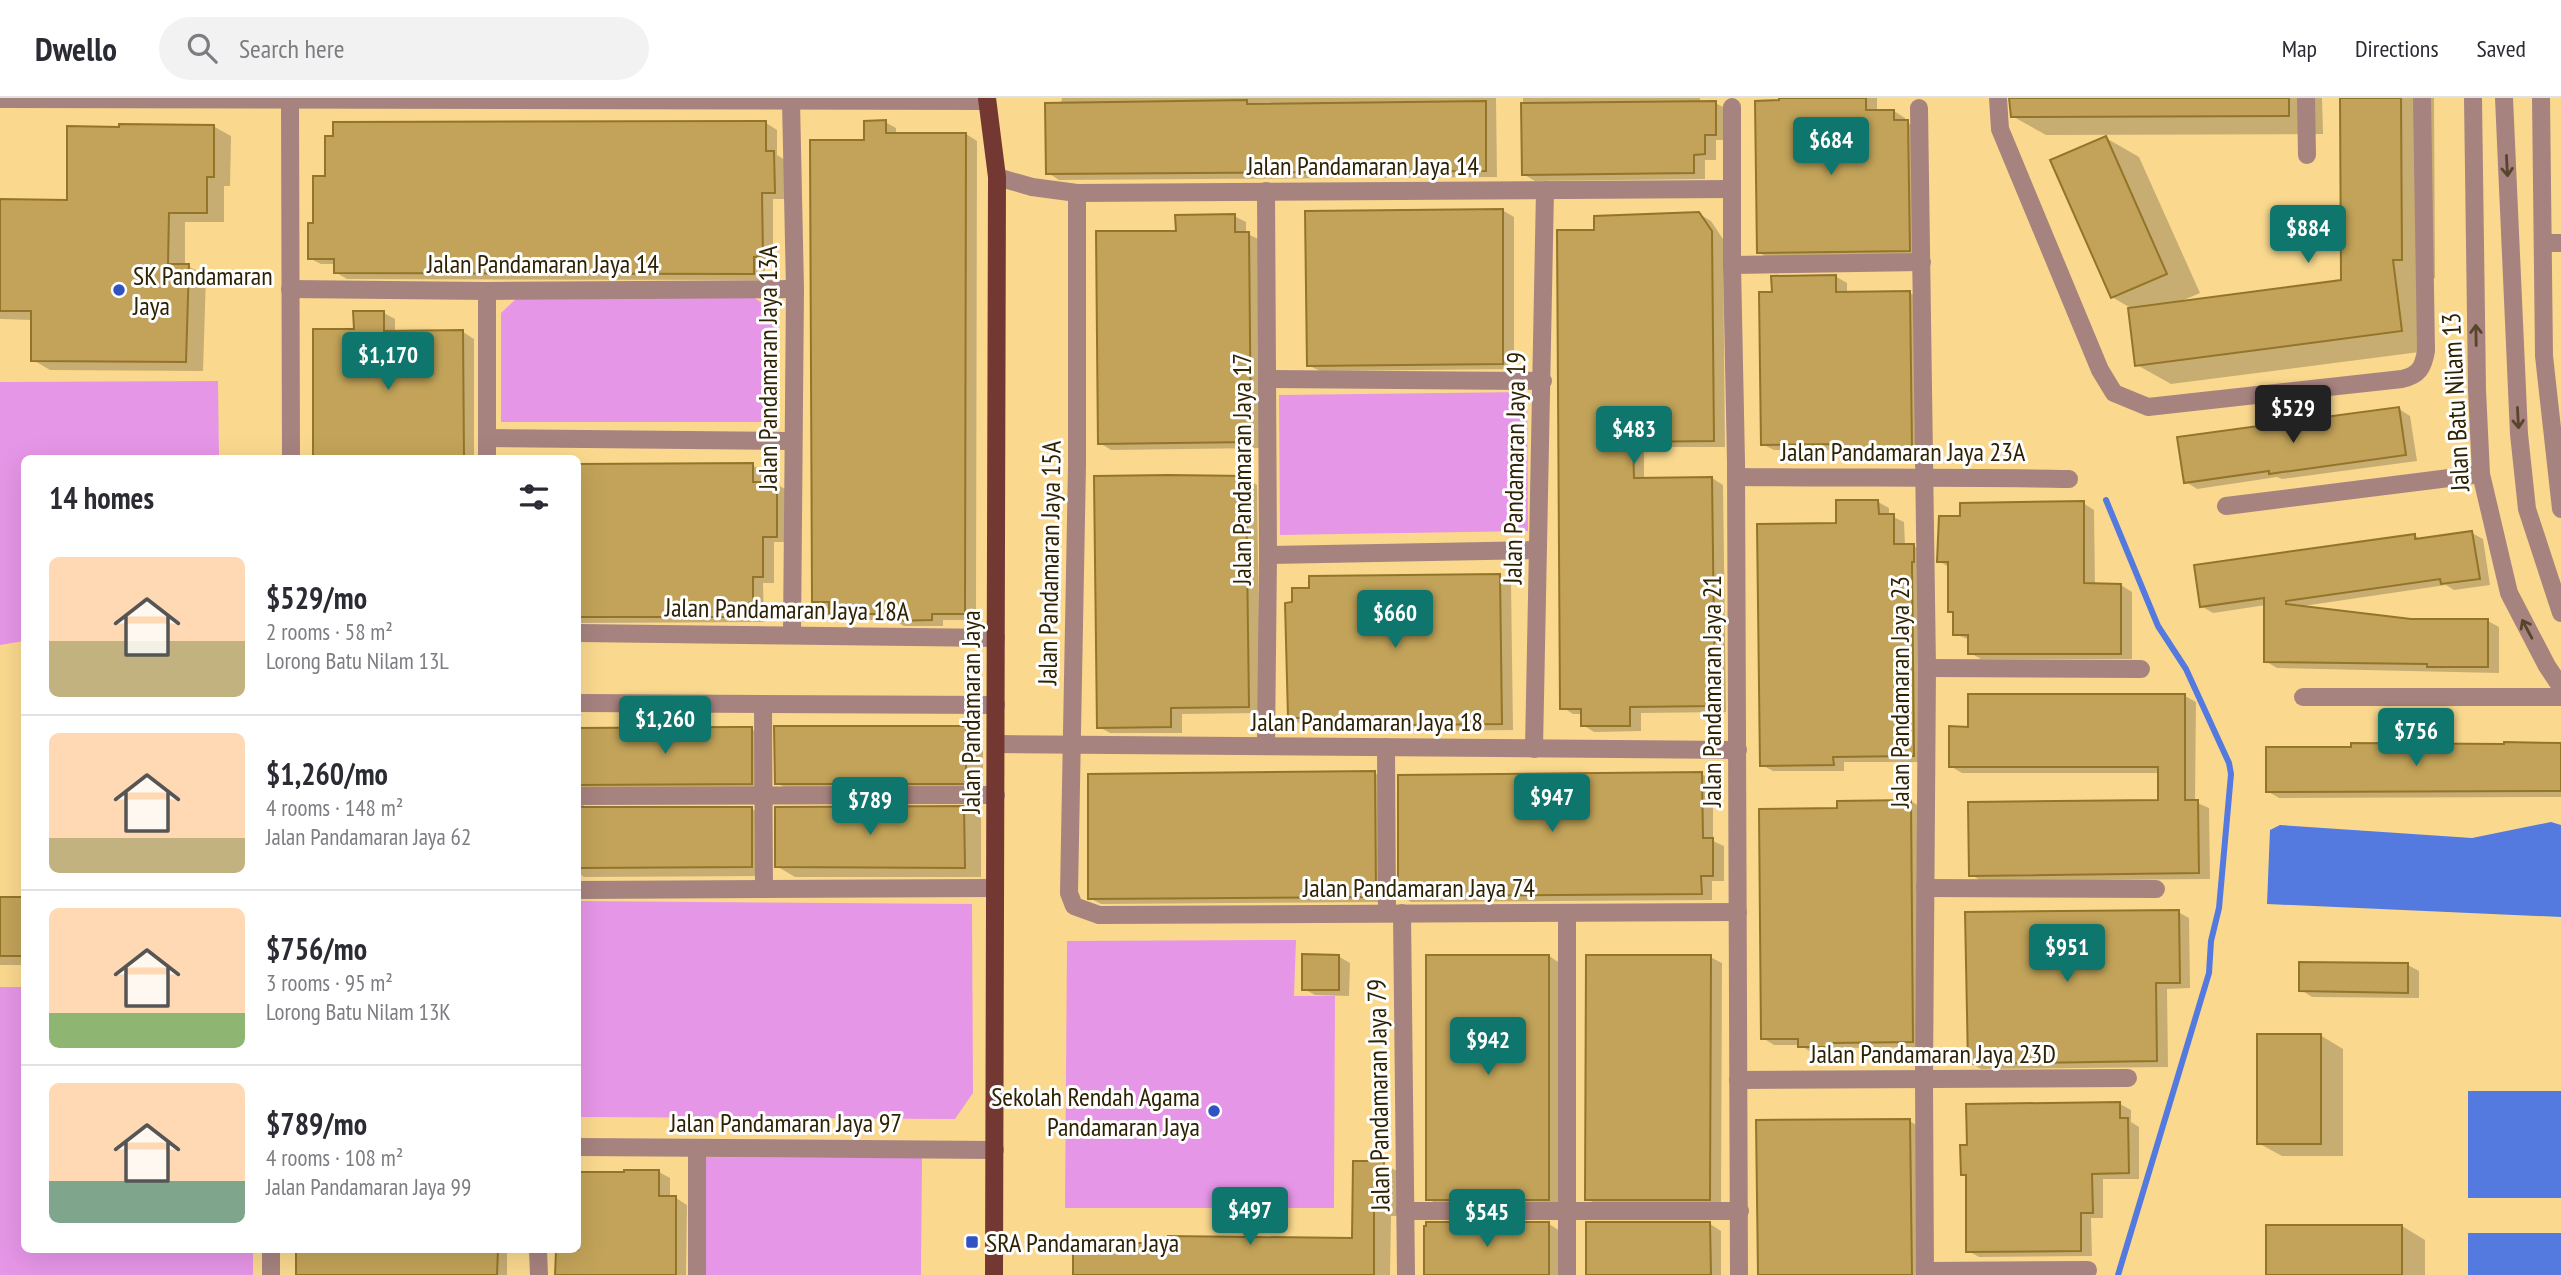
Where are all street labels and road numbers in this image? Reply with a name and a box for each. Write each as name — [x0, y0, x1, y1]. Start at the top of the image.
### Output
street label: Jalan Pandamaran Jaya 14 — [1246, 149, 1479, 182]
street label: Jalan Pandamaran Jaya 13A — [751, 245, 784, 491]
street label: Jalan Pandamaran Jaya 14 — [426, 247, 659, 280]
street label: Jalan Batu Nilam 13 — [2434, 312, 2476, 493]
street label: Jalan Pandamaran Jaya 19 — [1495, 352, 1533, 585]
street label: Jalan Pandamaran Jaya 17 — [1225, 353, 1258, 586]
street label: Jalan Pandamaran Jaya 23A — [1780, 435, 2026, 468]
street label: Jalan Pandamaran Jaya 15A — [1030, 440, 1068, 686]
street label: Jalan Pandamaran Jaya 21 — [1695, 575, 1728, 808]
street label: Jalan Pandamaran Jaya 23 — [1883, 576, 1916, 809]
street label: Jalan Pandamaran Jaya 18A — [664, 590, 910, 628]
street label: Jalan Pandamaran Jaya — [954, 610, 987, 815]
street label: Jalan Pandamaran Jaya 18 — [1250, 705, 1483, 738]
street label: Jalan Pandamaran Jaya 74 — [1302, 871, 1535, 904]
street label: Jalan Pandamaran Jaya 79 — [1359, 979, 1397, 1212]
street label: Jalan Pandamaran Jaya 23D — [1809, 1037, 2056, 1070]
street label: Jalan Pandamaran Jaya 97 — [669, 1106, 902, 1139]

